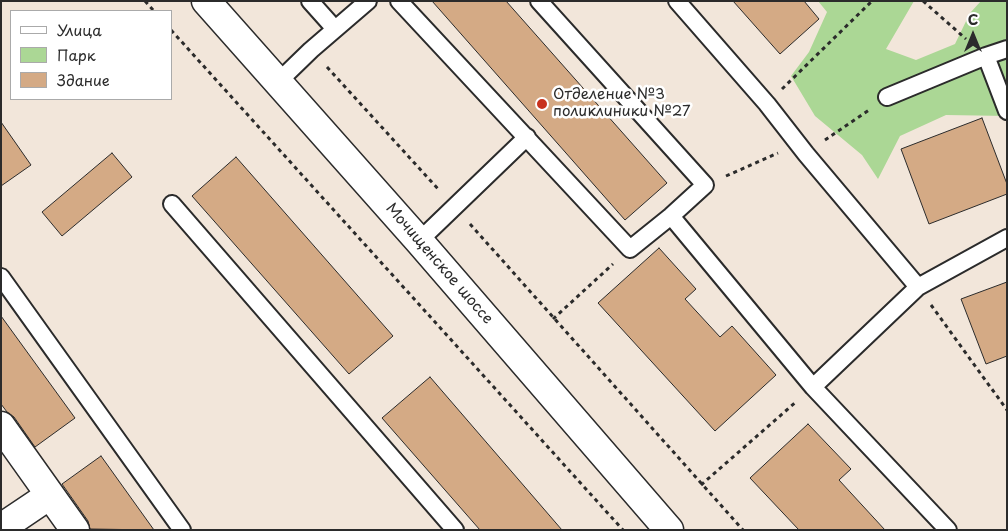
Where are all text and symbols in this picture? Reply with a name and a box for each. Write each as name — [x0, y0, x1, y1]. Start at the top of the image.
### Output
text: С — [968, 9, 978, 30]
legend — [10, 10, 172, 100]
north arrow — [948, 10, 998, 60]
text: Улица — [57, 18, 102, 41]
text: Парк — [57, 43, 96, 66]
text: Здание — [57, 68, 110, 91]
place label: Отделение №3 поликлиники №27 — [553, 86, 691, 121]
marker: Отделение №3 поликлиники №27 — [535, 97, 549, 111]
street label: Мочищенское шоссе — [382, 200, 496, 328]

